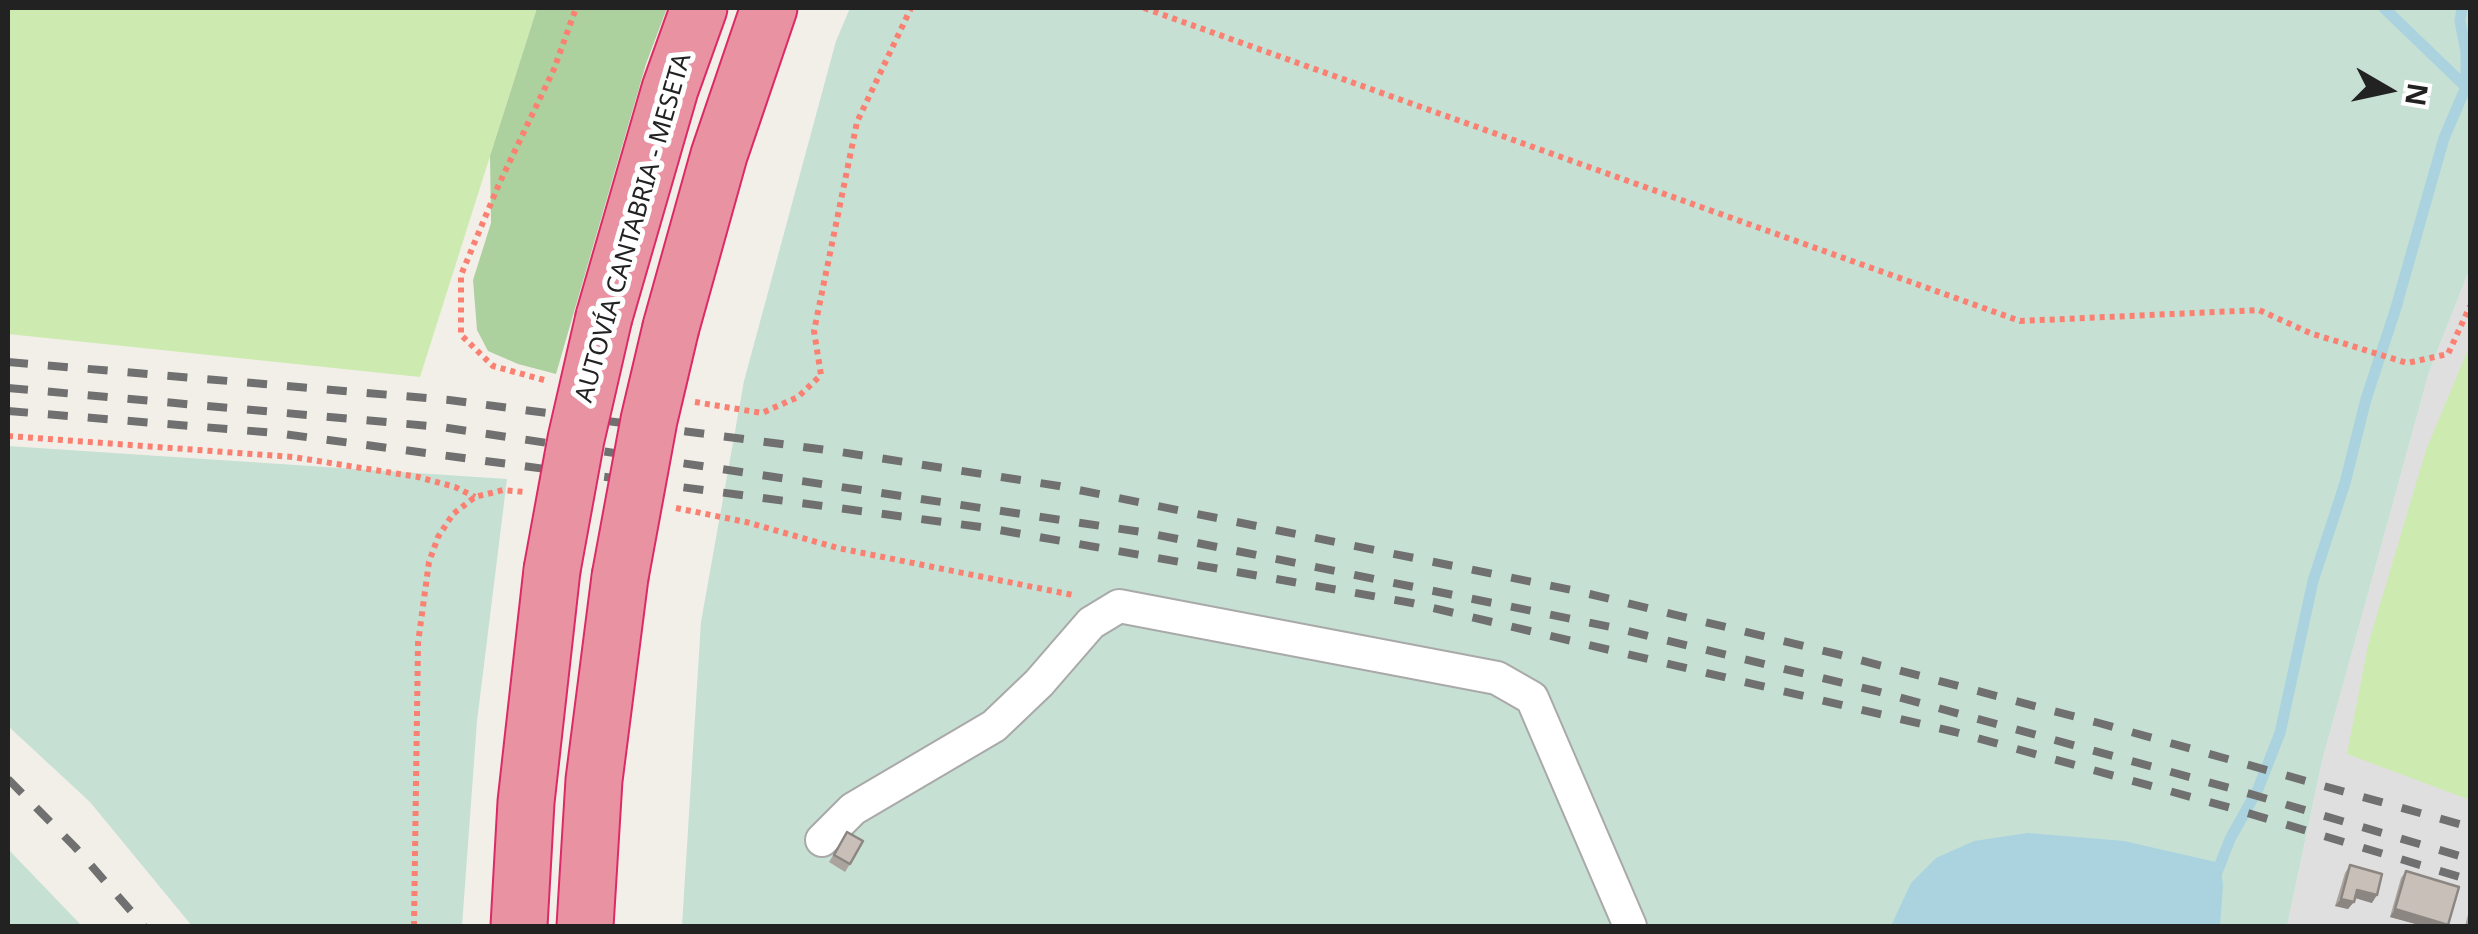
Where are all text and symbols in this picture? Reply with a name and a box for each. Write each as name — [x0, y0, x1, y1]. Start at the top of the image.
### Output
north arrow — [2338, 40, 2438, 140]
street label: AUTOVÍA CANTABRIA - MESETA — [570, 50, 698, 406]
text: N — [2397, 80, 2438, 109]

